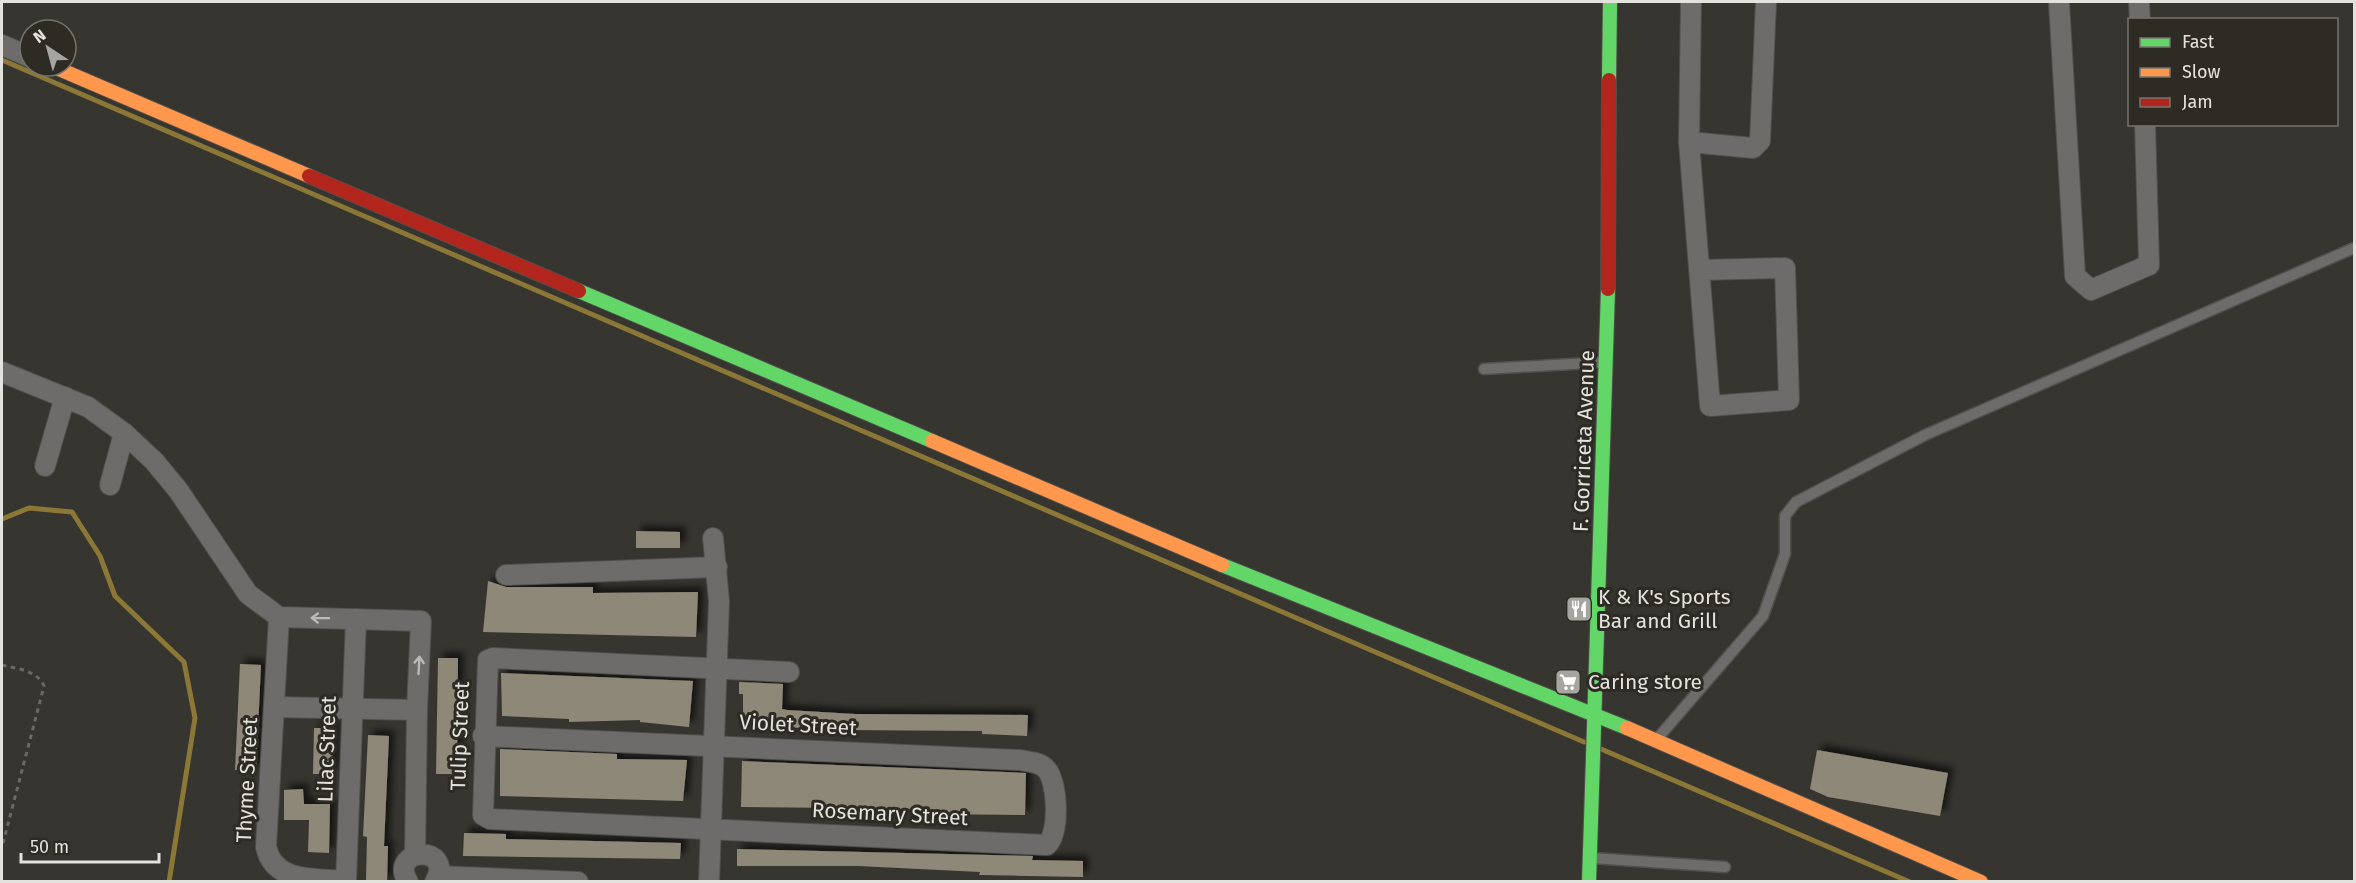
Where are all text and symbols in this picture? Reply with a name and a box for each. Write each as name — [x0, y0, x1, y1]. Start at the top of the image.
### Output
north arrow — [18, 18, 78, 78]
legend — [2128, 18, 2338, 126]
text: N — [30, 25, 49, 47]
text: Fast — [2182, 31, 2215, 53]
text: Slow — [2182, 61, 2221, 83]
text: Jam — [2182, 91, 2213, 113]
street label: F. Gorriceta Avenue — [1568, 350, 1600, 532]
place label: K & K's Sports Bar and Grill — [1598, 584, 1731, 634]
restaurant icon: K & K's Sports Bar and Grill — [1564, 594, 1594, 624]
one-way arrow — [311, 612, 331, 624]
one-way arrow — [413, 656, 424, 676]
supermarket icon: Caring store — [1553, 667, 1583, 697]
place label: Caring store — [1588, 669, 1702, 695]
street label: Tulip Street — [445, 680, 475, 791]
street label: Lilac Street — [312, 695, 342, 803]
street label: Violet Street — [739, 709, 858, 741]
street label: Thyme Street — [231, 716, 263, 843]
street label: Rosemary Street — [811, 797, 969, 831]
scale bar — [21, 826, 159, 864]
text: 50 m — [30, 836, 69, 858]

